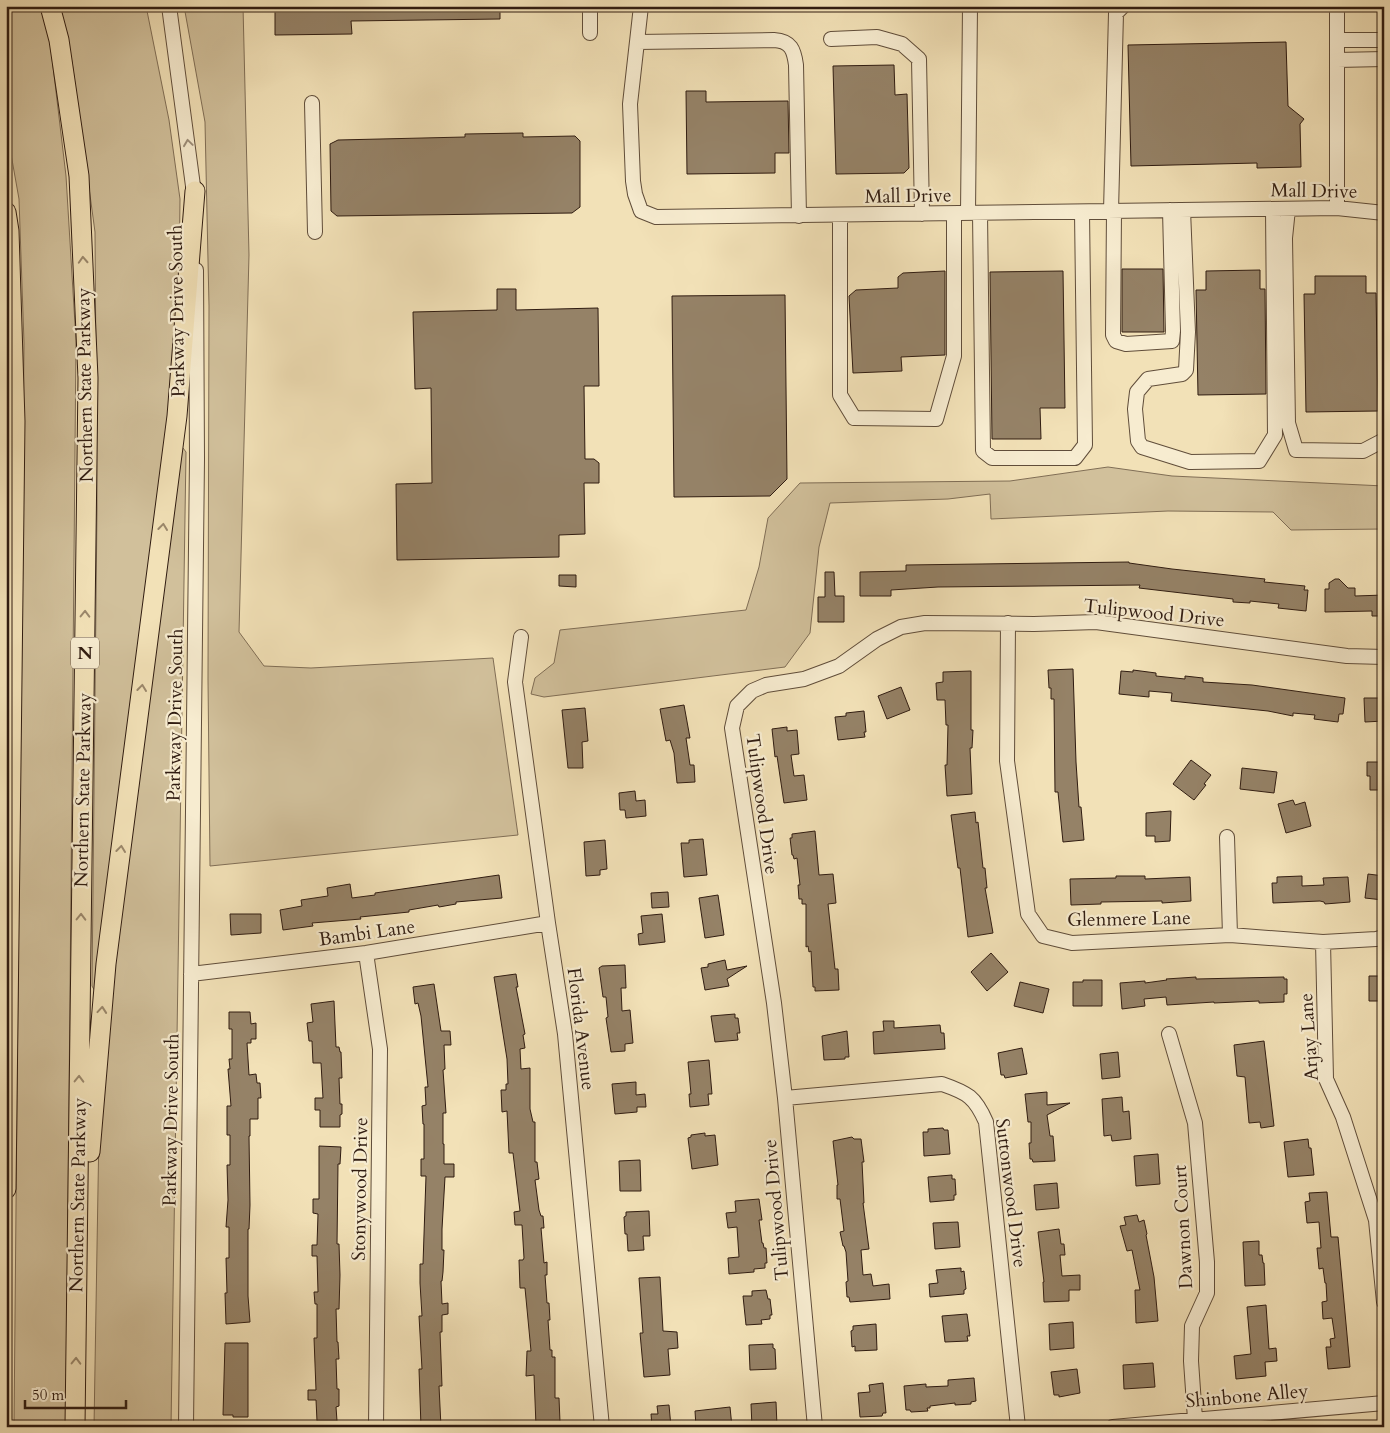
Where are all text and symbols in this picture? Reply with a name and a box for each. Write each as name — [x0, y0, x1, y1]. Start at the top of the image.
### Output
one-way arrow — [183, 139, 194, 147]
street label: Mall Drive — [1270, 177, 1358, 205]
street label: Mall Drive — [864, 182, 952, 210]
street label: Parkway Drive South — [162, 224, 192, 398]
one-way arrow — [77, 255, 88, 263]
street label: Northern State Parkway — [70, 287, 100, 483]
one-way arrow — [157, 522, 168, 530]
street label: Tulipwood Drive — [1082, 593, 1226, 633]
one-way arrow — [80, 610, 90, 618]
street label: Parkway Drive South — [160, 628, 190, 802]
road number: N — [71, 638, 99, 668]
one-way arrow — [136, 684, 147, 692]
street label: Northern State Parkway — [68, 692, 98, 888]
street label: Tulipwood Drive — [739, 732, 785, 876]
one-way arrow — [115, 845, 126, 853]
street label: Glenmere Lane — [1067, 905, 1191, 933]
one-way arrow — [76, 913, 86, 920]
street label: Bambi Lane — [317, 913, 417, 953]
street label: Florida Avenue — [561, 966, 601, 1092]
street label: Arjay Lane — [1293, 992, 1325, 1082]
one-way arrow — [96, 1006, 107, 1014]
street label: Parkway Drive South — [156, 1033, 186, 1207]
one-way arrow — [74, 1075, 84, 1083]
street label: Northern State Parkway — [63, 1097, 93, 1293]
street label: Stonywood Drive — [346, 1117, 374, 1261]
street label: Suttonwood Drive — [989, 1117, 1033, 1269]
street label: Tulipwood Drive — [757, 1138, 795, 1282]
street label: Dawnon Court — [1167, 1164, 1199, 1290]
one-way arrow — [71, 1356, 81, 1364]
scale bar — [25, 1378, 126, 1410]
street label: Shinbone Alley — [1185, 1378, 1309, 1414]
text: 50 m — [32, 1385, 64, 1405]

